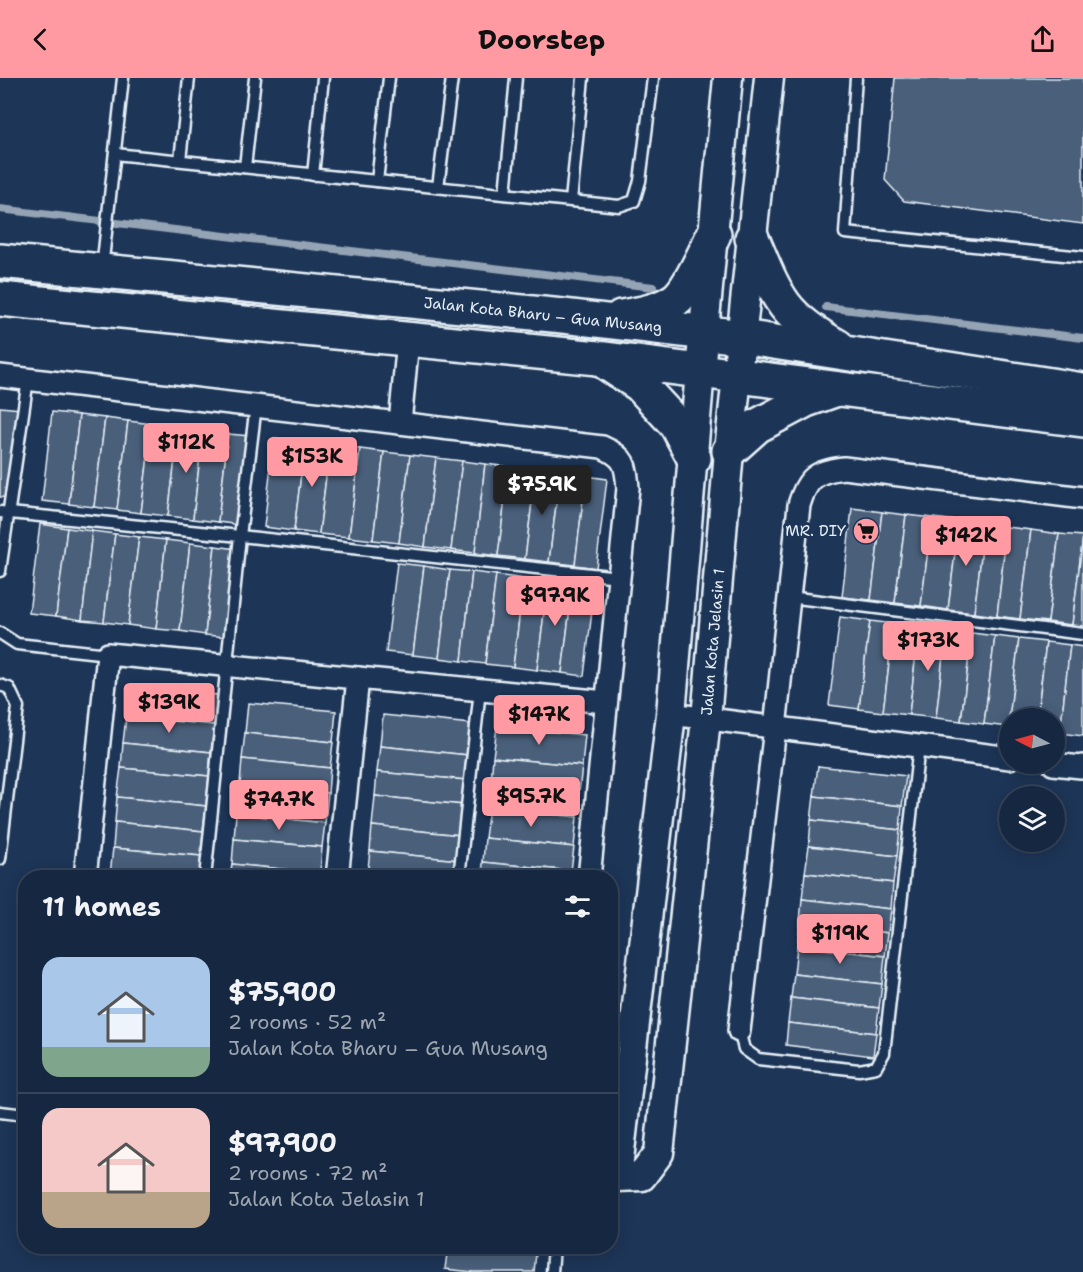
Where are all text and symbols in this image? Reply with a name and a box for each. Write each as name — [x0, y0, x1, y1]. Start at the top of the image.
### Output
text: Doorstep — [478, 21, 605, 58]
icon: back — [24, 23, 57, 56]
icon: share — [1026, 23, 1059, 56]
street label: Jalan Kota Bharu – Gua Musang — [423, 293, 663, 337]
pin: $112K — [144, 423, 228, 474]
text: $112K — [157, 429, 215, 455]
pin: $153K — [270, 437, 354, 488]
text: $153K — [281, 443, 343, 469]
pin: $75.9K — [493, 465, 591, 516]
text: $75.9K — [507, 471, 577, 497]
supermarket icon: MR. DIY — [851, 516, 881, 546]
pin: $142K — [924, 516, 1008, 567]
place label: MR. DIY — [785, 521, 846, 541]
text: $142K — [935, 522, 997, 548]
street label: Jalan Kota Jelasin 1 — [697, 568, 729, 716]
pin: $97.9K — [506, 576, 604, 627]
text: $97.9K — [520, 582, 590, 608]
pin: $173K — [886, 621, 970, 672]
text: $173K — [897, 627, 959, 653]
pin: $139K — [127, 683, 211, 734]
text: $139K — [138, 689, 200, 715]
pin: $147K — [497, 695, 581, 746]
text: $147K — [508, 701, 570, 727]
north arrow — [999, 708, 1065, 774]
map controls — [999, 708, 1065, 852]
pin: $95.7K — [482, 777, 580, 828]
pin: $74.7K — [230, 780, 328, 831]
text: $95.7K — [496, 783, 566, 809]
text: $74.7K — [243, 786, 315, 812]
button: layers — [999, 786, 1065, 852]
text: 11 homes — [42, 889, 161, 924]
icon: filters — [561, 890, 594, 923]
pin: $119K — [798, 914, 882, 965]
text: $119K — [811, 920, 869, 946]
text: $75,900 — [228, 974, 337, 1009]
icon: home — [90, 981, 162, 1053]
text: 2 rooms · 52 m² — [228, 1009, 386, 1035]
text: Jalan Kota Bharu – Gua Musang — [228, 1035, 548, 1061]
text: $97,900 — [228, 1125, 337, 1160]
icon: home — [90, 1132, 162, 1204]
text: 2 rooms · 72 m² — [228, 1160, 387, 1186]
text: Jalan Kota Jelasin 1 — [228, 1186, 425, 1212]

